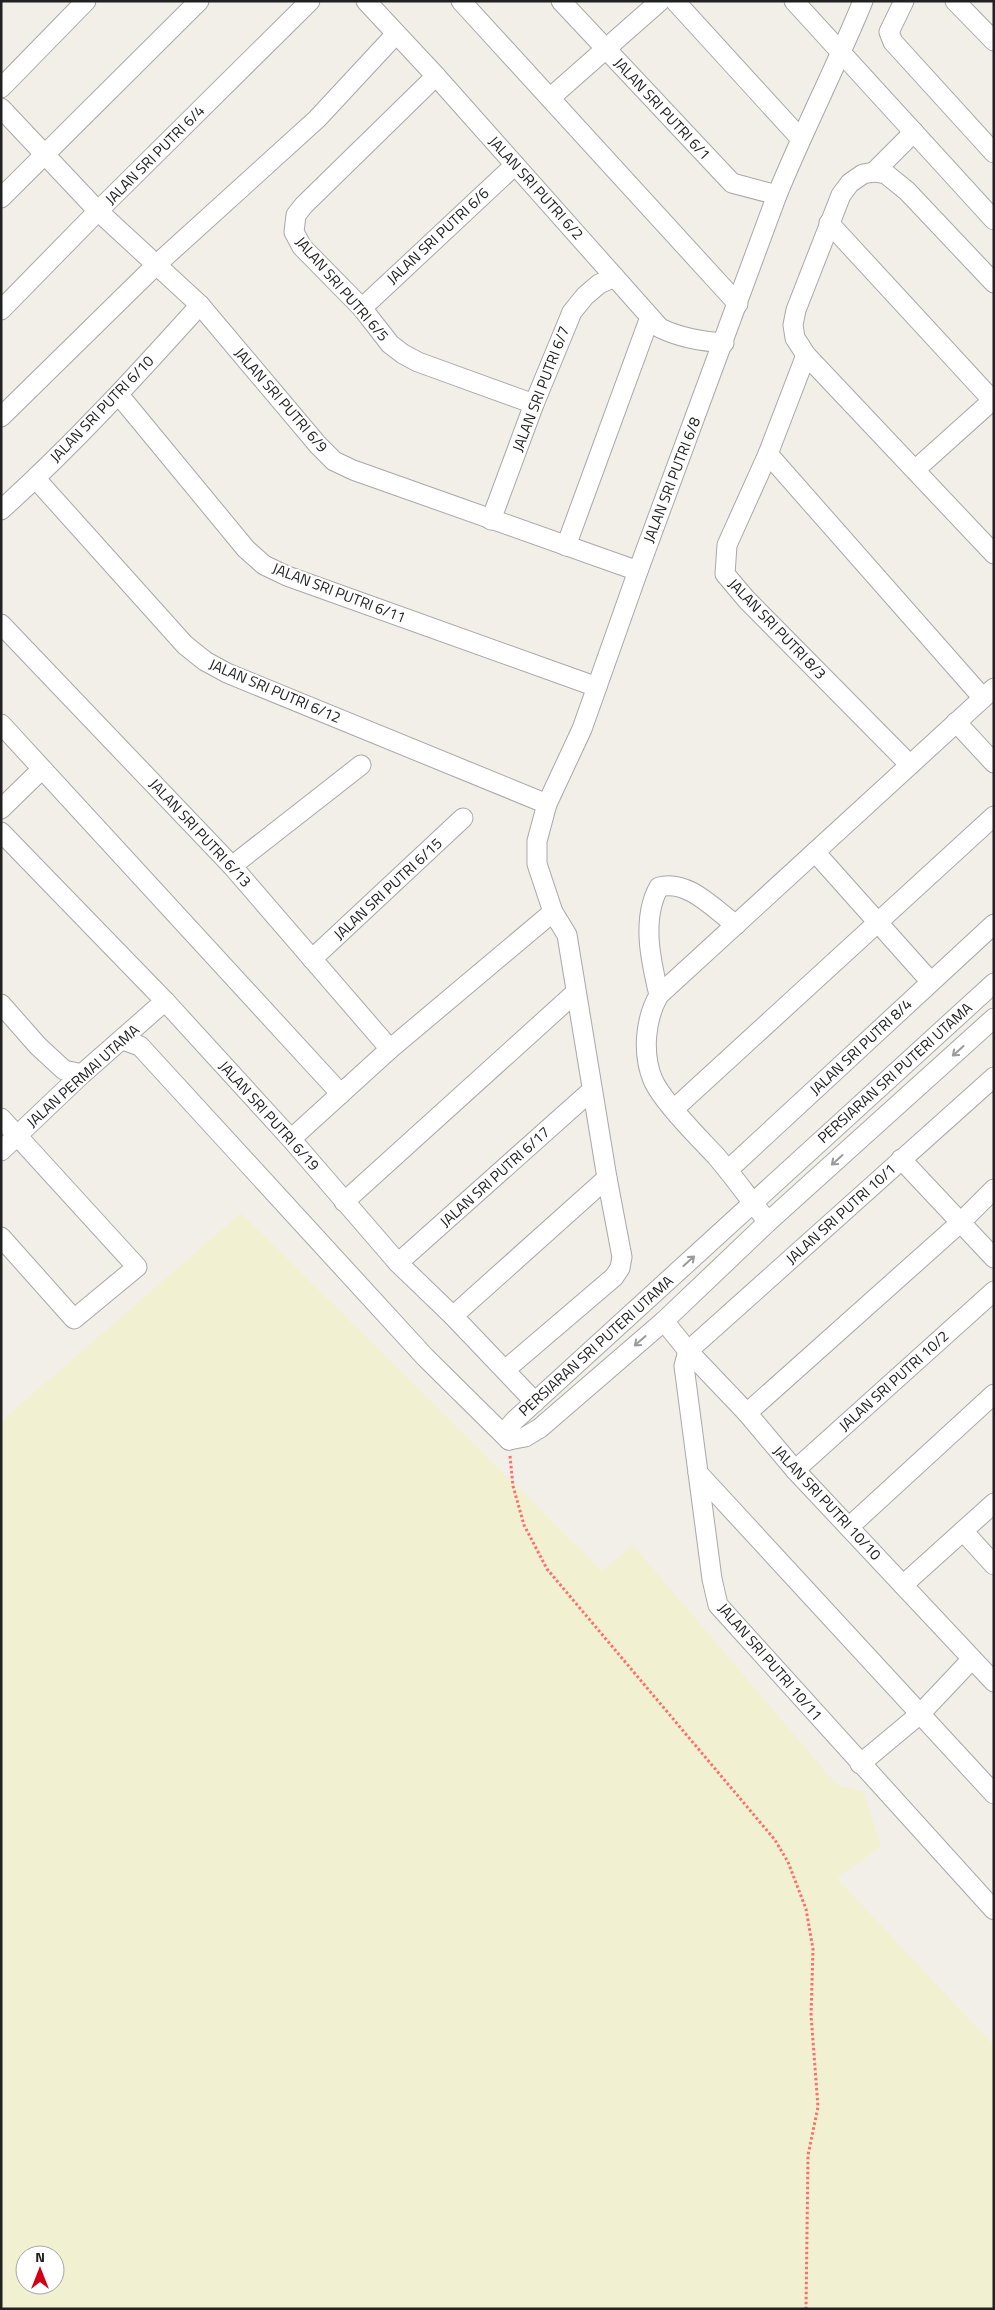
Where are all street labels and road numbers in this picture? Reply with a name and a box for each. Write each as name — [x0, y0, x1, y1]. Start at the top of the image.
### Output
street label: JALAN SRI PUTRI 6/1 — [609, 52, 716, 165]
street label: JALAN SRI PUTRI 6/4 — [100, 100, 210, 210]
street label: JALAN SRI PUTRI 6/2 — [483, 131, 589, 245]
street label: JALAN SRI PUTRI 6/6 — [381, 182, 494, 289]
street label: JALAN SRI PUTRI 6/5 — [290, 231, 395, 346]
street label: JALAN SRI PUTRI 6/7 — [506, 323, 575, 455]
street label: JALAN SRI PUTRI 6/9 — [229, 342, 334, 457]
street label: JALAN SRI PUTRI 6/10 — [44, 350, 159, 467]
street label: JALAN SRI PUTRI 6/8 — [637, 414, 706, 546]
street label: JALAN SRI PUTRI 6/11 — [269, 556, 409, 629]
street label: JALAN SRI PUTRI 8/3 — [723, 573, 832, 684]
street label: JALAN SRI PUTRI 6/12 — [206, 652, 345, 729]
street label: JALAN SRI PUTRI 6/13 — [144, 773, 257, 892]
street label: JALAN SRI PUTRI 6/15 — [328, 832, 447, 945]
street label: JALAN SRI PUTRI 8/4 — [804, 993, 917, 1100]
street label: PERSIARAN SRI PUTERI UTAMA — [812, 997, 977, 1149]
street label: JALAN PERMAI UTAMA — [21, 1018, 144, 1133]
street label: JALAN SRI PUTRI 6/19 — [214, 1055, 325, 1176]
street label: JALAN SRI PUTRI 6/17 — [434, 1121, 555, 1232]
street label: JALAN SRI PUTRI 10/1 — [780, 1158, 901, 1269]
street label: PERSIARAN SRI PUTERI UTAMA — [513, 1270, 678, 1422]
street label: JALAN SRI PUTRI 10/2 — [833, 1325, 954, 1436]
street label: JALAN SRI PUTRI 10/10 — [768, 1440, 887, 1565]
street label: JALAN SRI PUTRI 10/11 — [713, 1598, 828, 1726]

